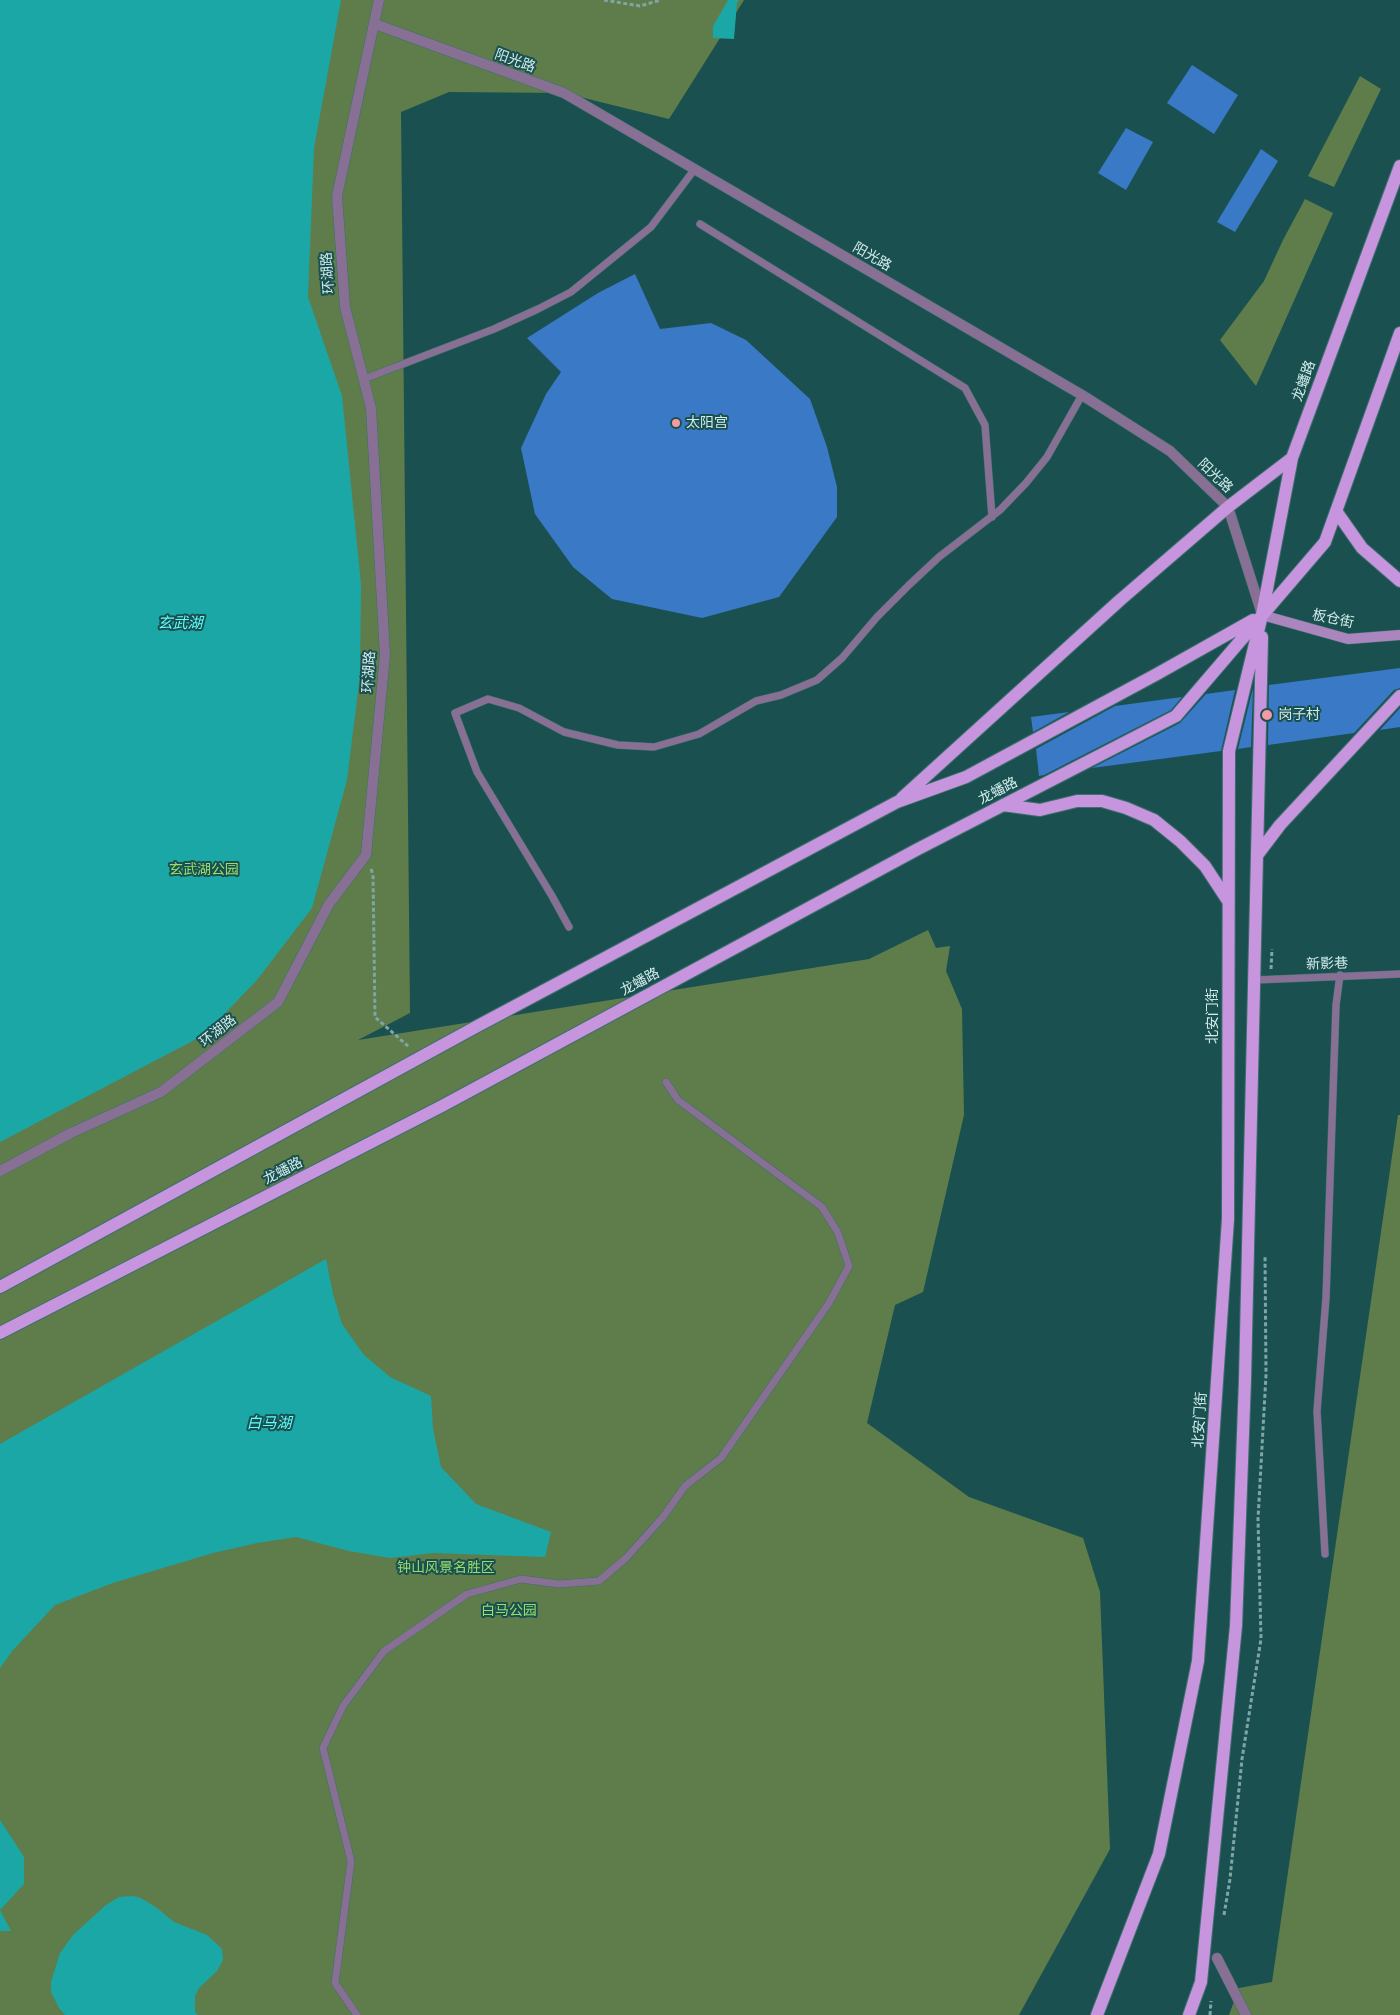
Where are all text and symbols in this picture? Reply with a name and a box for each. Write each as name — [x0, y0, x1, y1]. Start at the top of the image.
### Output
street label: 阳光路 — [492, 46, 538, 76]
street label: 阳光路 — [850, 239, 894, 275]
street label: 环湖路 — [318, 251, 338, 295]
street label: 龙蟠路 — [1289, 358, 1319, 404]
place label: 太阳宫 — [686, 415, 728, 431]
marker: 太阳宫 — [670, 417, 682, 429]
street label: 阳光路 — [1194, 455, 1236, 497]
street label: 板仓街 — [1311, 606, 1355, 632]
water label: 玄武湖 — [158, 615, 202, 633]
street label: 环湖路 — [359, 650, 379, 694]
place label: 岗子村 — [1278, 707, 1320, 723]
marker: 岗子村 — [1260, 708, 1274, 722]
street label: 龙蟠路 — [975, 774, 1021, 808]
park label: 玄武湖公园 — [169, 862, 239, 878]
street label: 新影巷 — [1306, 955, 1348, 973]
street label: 龙蟠路 — [618, 965, 662, 999]
street label: 北安门街 — [1205, 988, 1221, 1044]
street label: 环湖路 — [196, 1011, 240, 1051]
street label: 龙蟠路 — [260, 1154, 306, 1188]
street label: 北安门街 — [1190, 1391, 1210, 1449]
water label: 白马湖 — [247, 1415, 291, 1433]
park label: 钟山风景名胜区 — [397, 1560, 495, 1576]
park label: 白马公园 — [481, 1603, 537, 1619]

